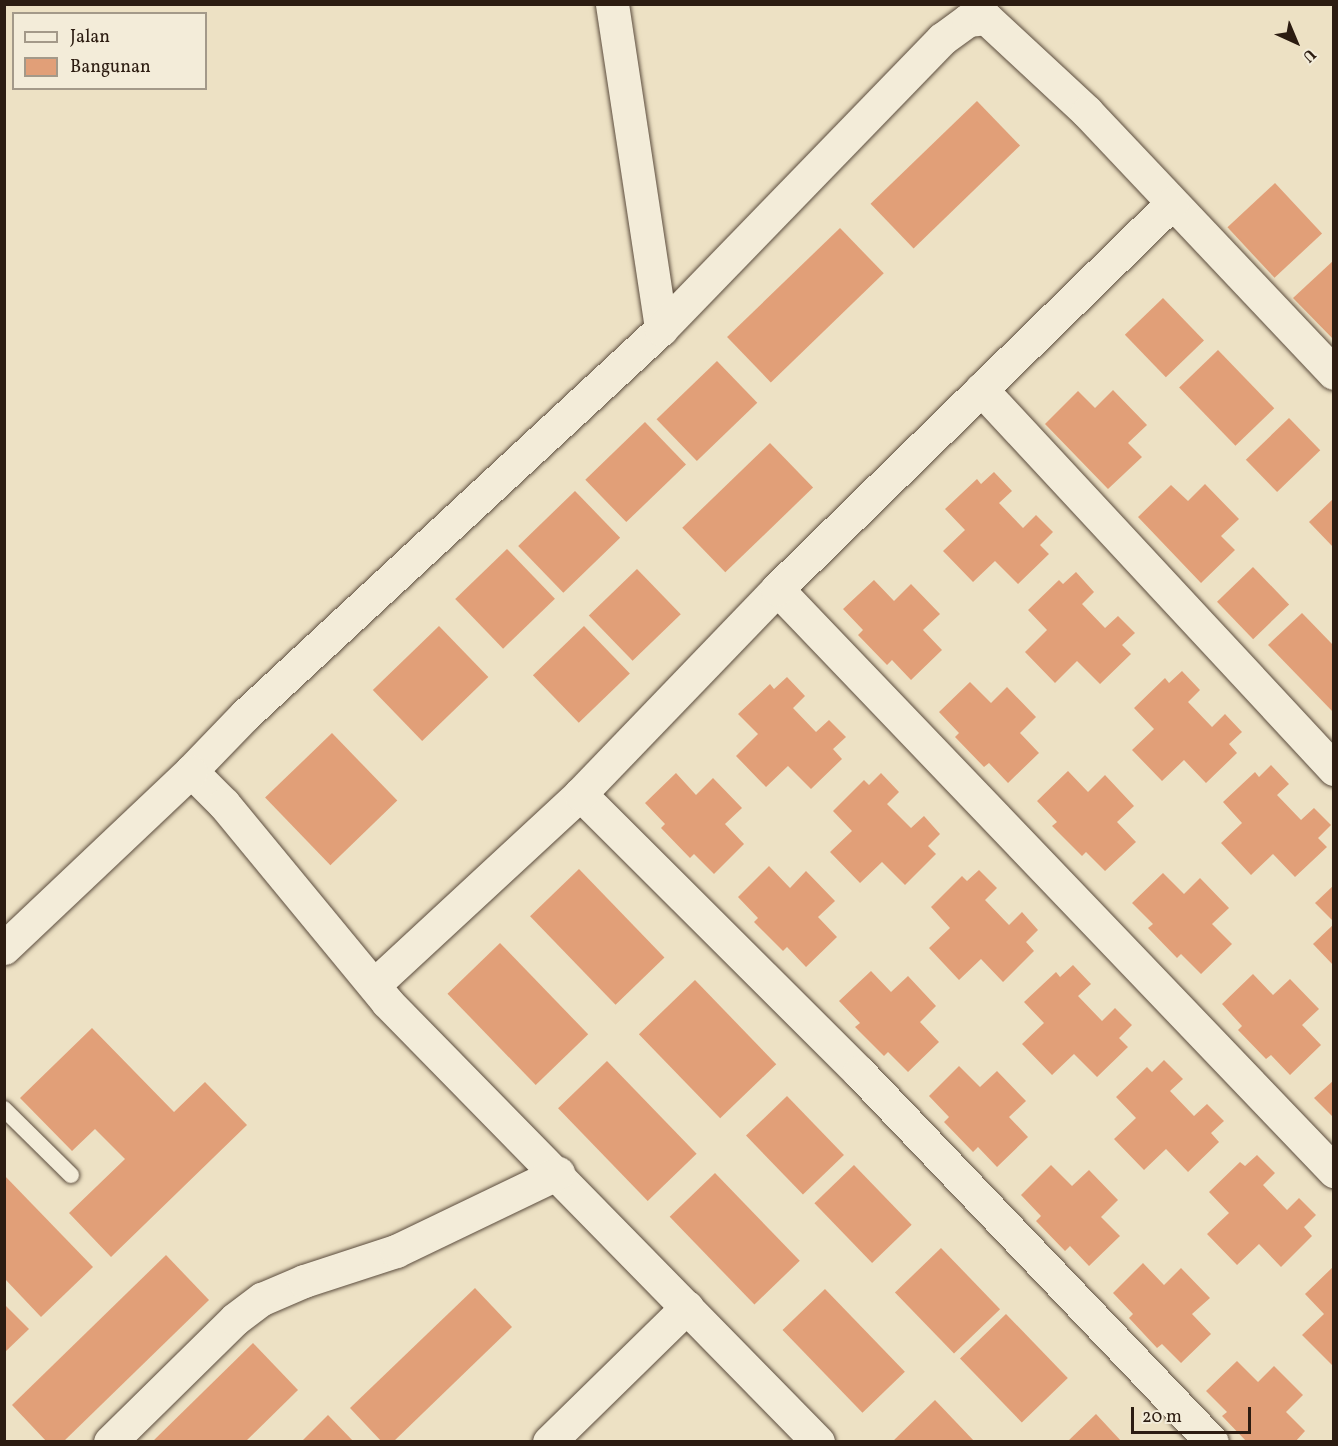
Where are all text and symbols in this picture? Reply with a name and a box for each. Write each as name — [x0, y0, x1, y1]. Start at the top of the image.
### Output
legend — [12, 12, 207, 90]
north arrow — [1266, 12, 1326, 72]
text: Jalan — [70, 25, 110, 50]
text: U — [1297, 43, 1320, 67]
text: Bangunan — [70, 55, 151, 80]
scale bar — [1134, 1395, 1254, 1433]
text: 20 m — [1142, 1405, 1182, 1430]

